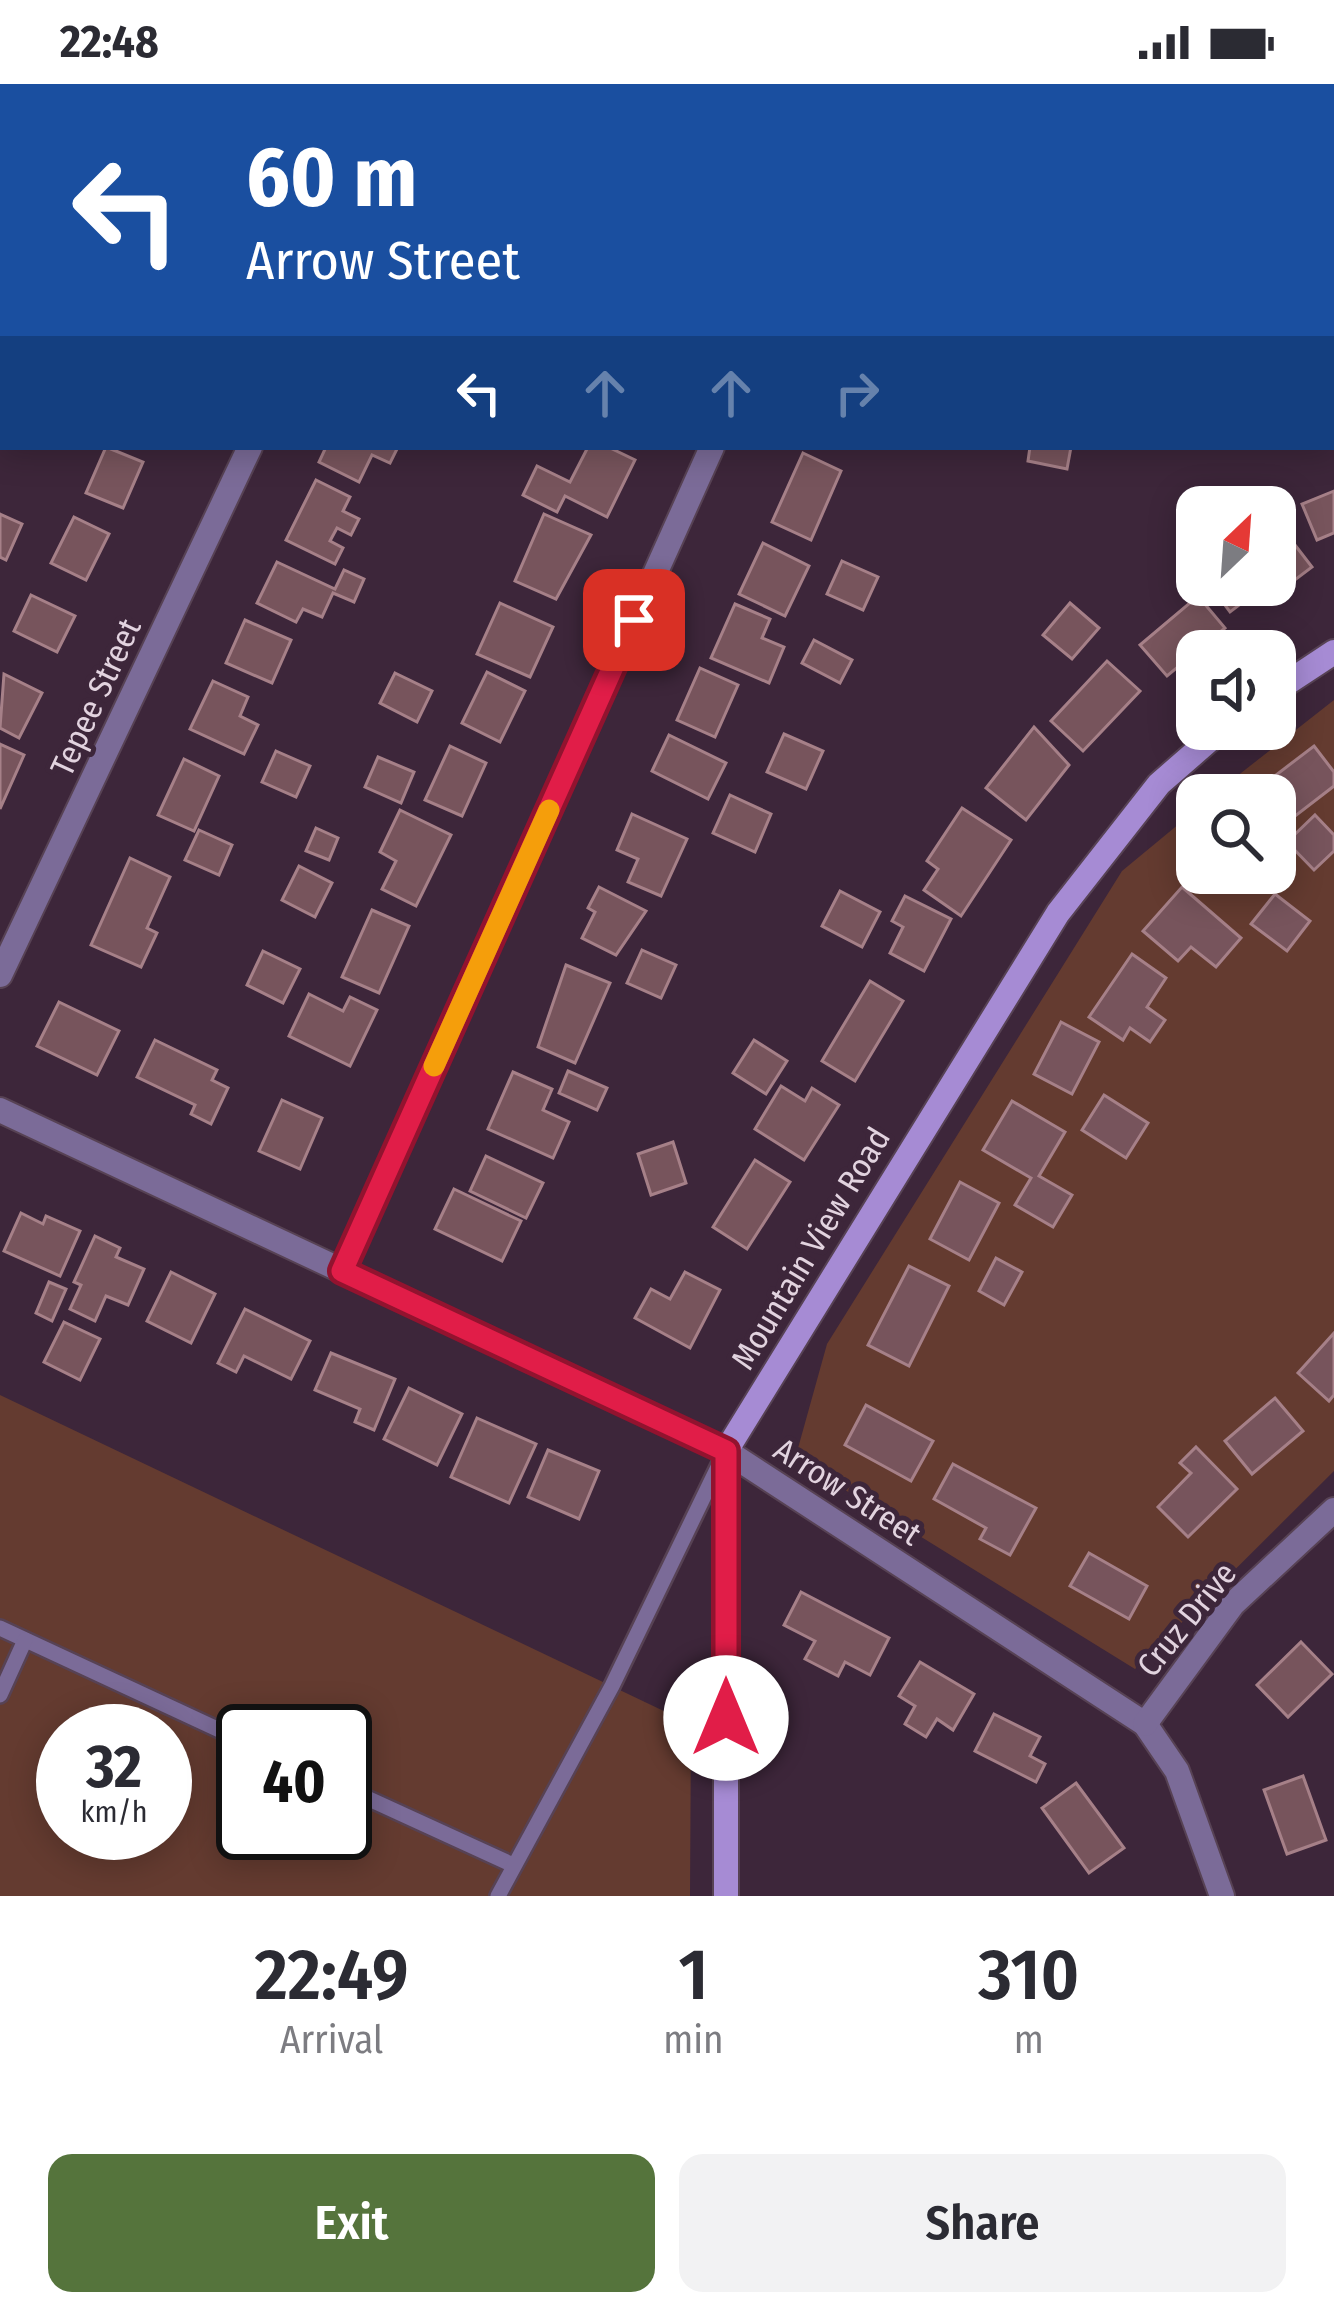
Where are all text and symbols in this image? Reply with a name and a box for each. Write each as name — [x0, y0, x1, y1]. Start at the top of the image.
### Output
text: 22:48 — [60, 15, 159, 69]
text: 60 m — [246, 127, 417, 228]
icon: left — [48, 132, 204, 288]
text: Arrow Street — [246, 229, 520, 293]
icon: left — [446, 360, 512, 426]
icon: ahead — [572, 360, 638, 426]
icon: ahead — [698, 360, 764, 426]
icon: right — [824, 360, 890, 426]
north arrow — [1176, 486, 1296, 606]
map controls — [1176, 486, 1296, 894]
pin — [583, 569, 685, 671]
icon: arrive — [601, 587, 667, 653]
street label: Tepee Street — [42, 612, 150, 782]
button: sound — [1176, 630, 1296, 750]
button: search — [1176, 774, 1296, 894]
street label: Mountain View Road — [723, 1120, 899, 1377]
street label: Arrow Street — [766, 1429, 929, 1554]
street label: Cruz Drive — [1129, 1554, 1245, 1685]
position arrow — [663, 1655, 789, 1781]
speed limit sign: 40 — [216, 1704, 372, 1860]
text: 32 — [86, 1731, 142, 1803]
text: km/h — [81, 1794, 147, 1830]
text: 22:49 — [255, 1932, 409, 2018]
text: 1 — [678, 1932, 708, 2018]
text: 310 — [978, 1932, 1079, 2018]
text: Arrival — [280, 2017, 383, 2063]
text: min — [663, 2017, 724, 2063]
text: m — [1014, 2017, 1044, 2063]
button: Exit — [48, 2154, 655, 2292]
button: Share — [679, 2154, 1286, 2292]

